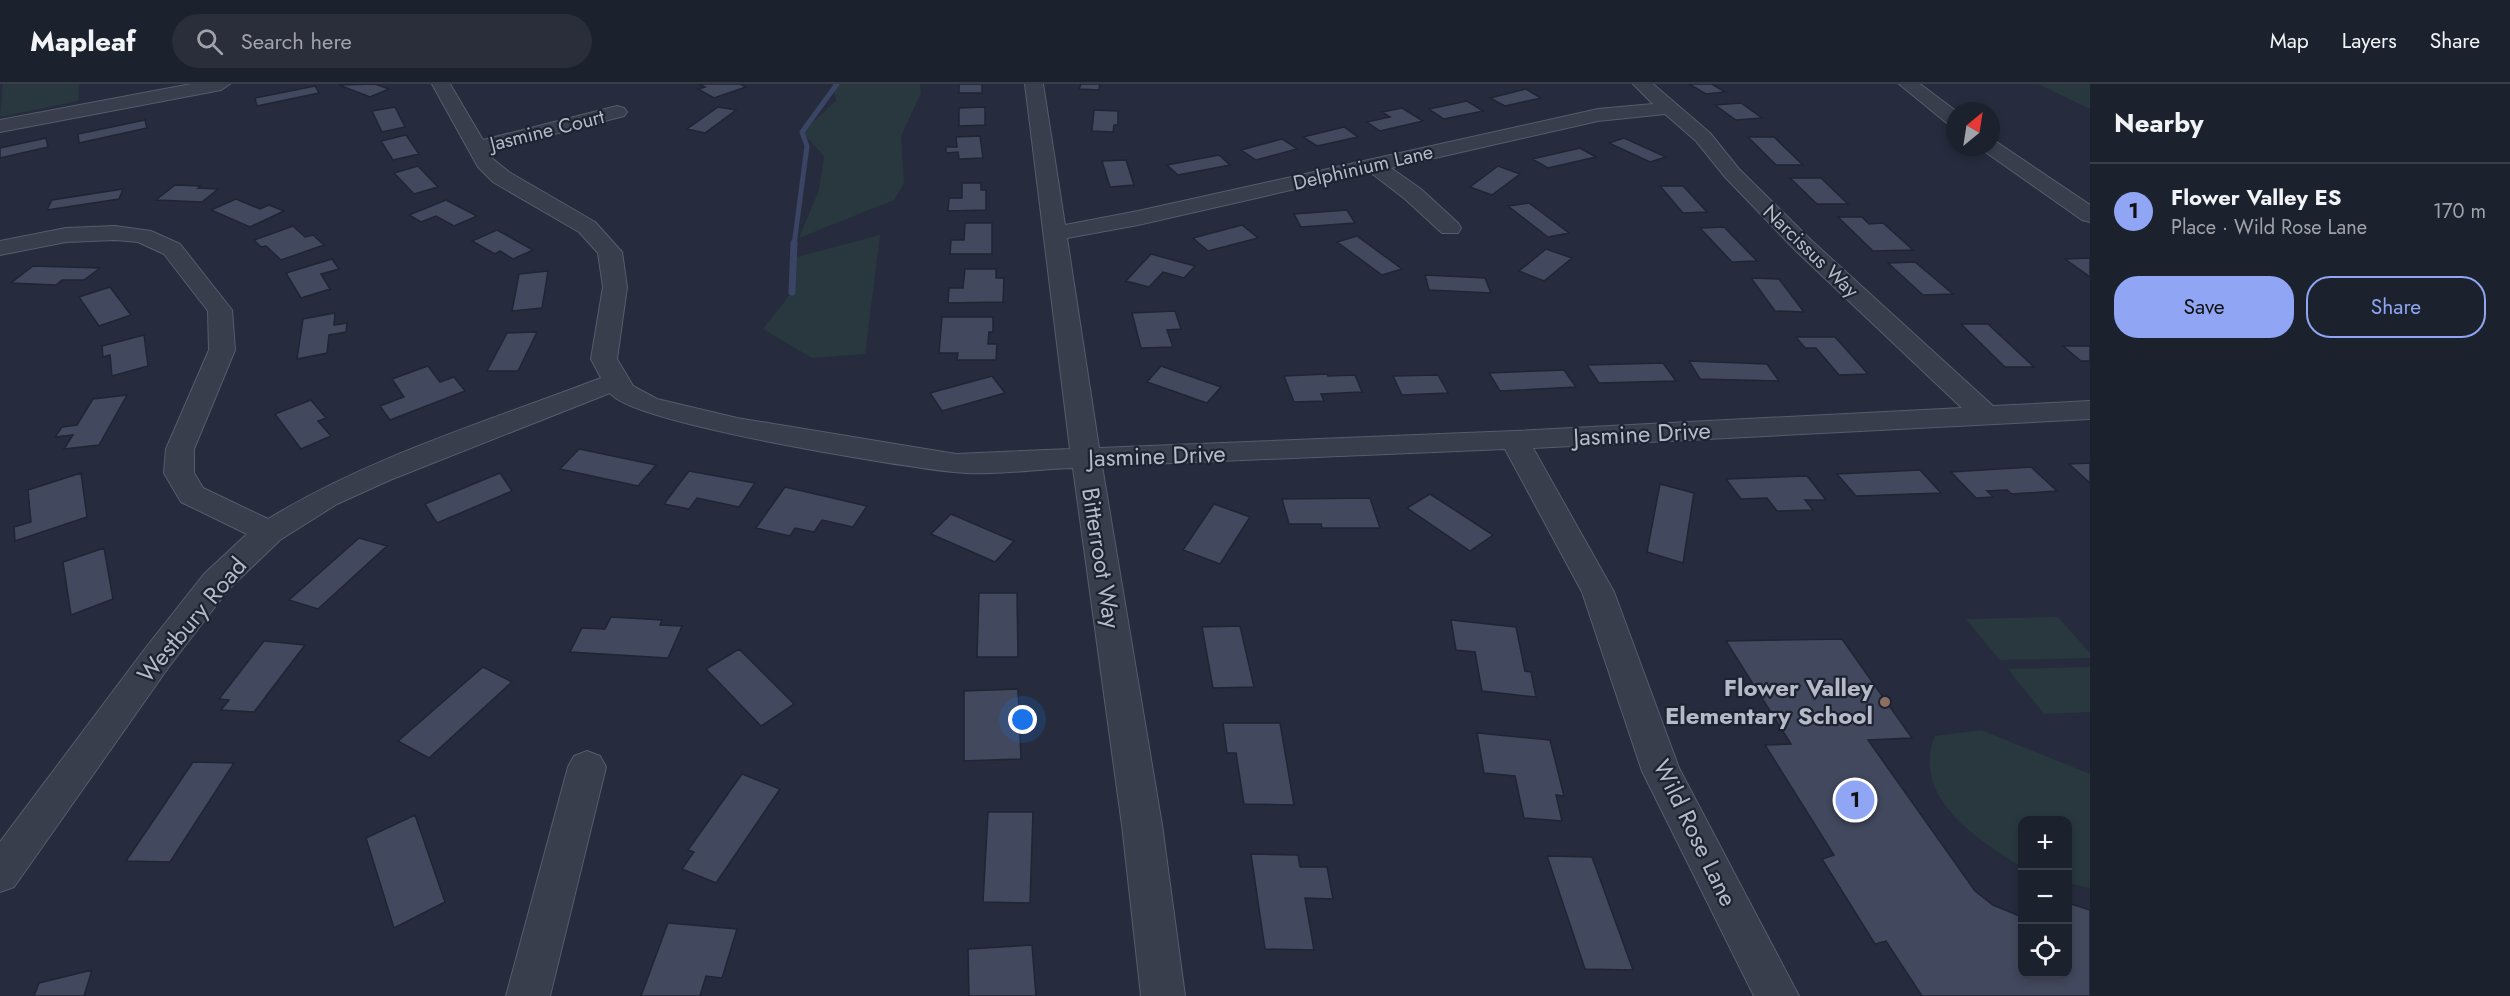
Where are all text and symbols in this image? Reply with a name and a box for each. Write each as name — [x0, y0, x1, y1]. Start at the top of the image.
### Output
search box — [172, 14, 592, 68]
text: Mapleaf — [30, 21, 136, 62]
icon: search — [193, 25, 226, 58]
text: Search here — [241, 25, 352, 57]
text: Map — [2270, 26, 2309, 56]
text: Layers — [2342, 26, 2397, 56]
text: Share — [2430, 26, 2480, 56]
street label: Jasmine Court — [484, 102, 608, 159]
north arrow — [1946, 102, 2000, 156]
text: Nearby — [2114, 104, 2203, 142]
street label: Delphinium Lane — [1290, 137, 1436, 198]
text: Flower Valley ES — [2171, 181, 2341, 213]
text: 1 — [2128, 197, 2139, 226]
text: 170 m — [2433, 197, 2486, 226]
street label: Narcissus Way — [1756, 198, 1865, 305]
text: Place · Wild Rose Lane — [2171, 213, 2367, 242]
button: Save — [2114, 276, 2294, 338]
button: Share — [2306, 276, 2486, 338]
street label: Jasmine Drive — [1569, 412, 1712, 455]
street label: Jasmine Drive — [1085, 436, 1226, 475]
street label: Bitterroot Way — [1073, 485, 1130, 631]
street label: Westbury Road — [129, 549, 255, 690]
place label: Flower Valley Elementary School — [1665, 670, 1873, 733]
marker: Flower Valley Elementary School — [1878, 695, 1892, 709]
your location — [1008, 705, 1037, 734]
street label: Wild Rose Lane — [1645, 753, 1746, 912]
pin: 1 — [1836, 778, 1874, 822]
map controls — [2018, 816, 2072, 978]
button: + — [2018, 816, 2072, 870]
button: − — [2018, 870, 2072, 924]
button: locate — [2018, 924, 2072, 978]

